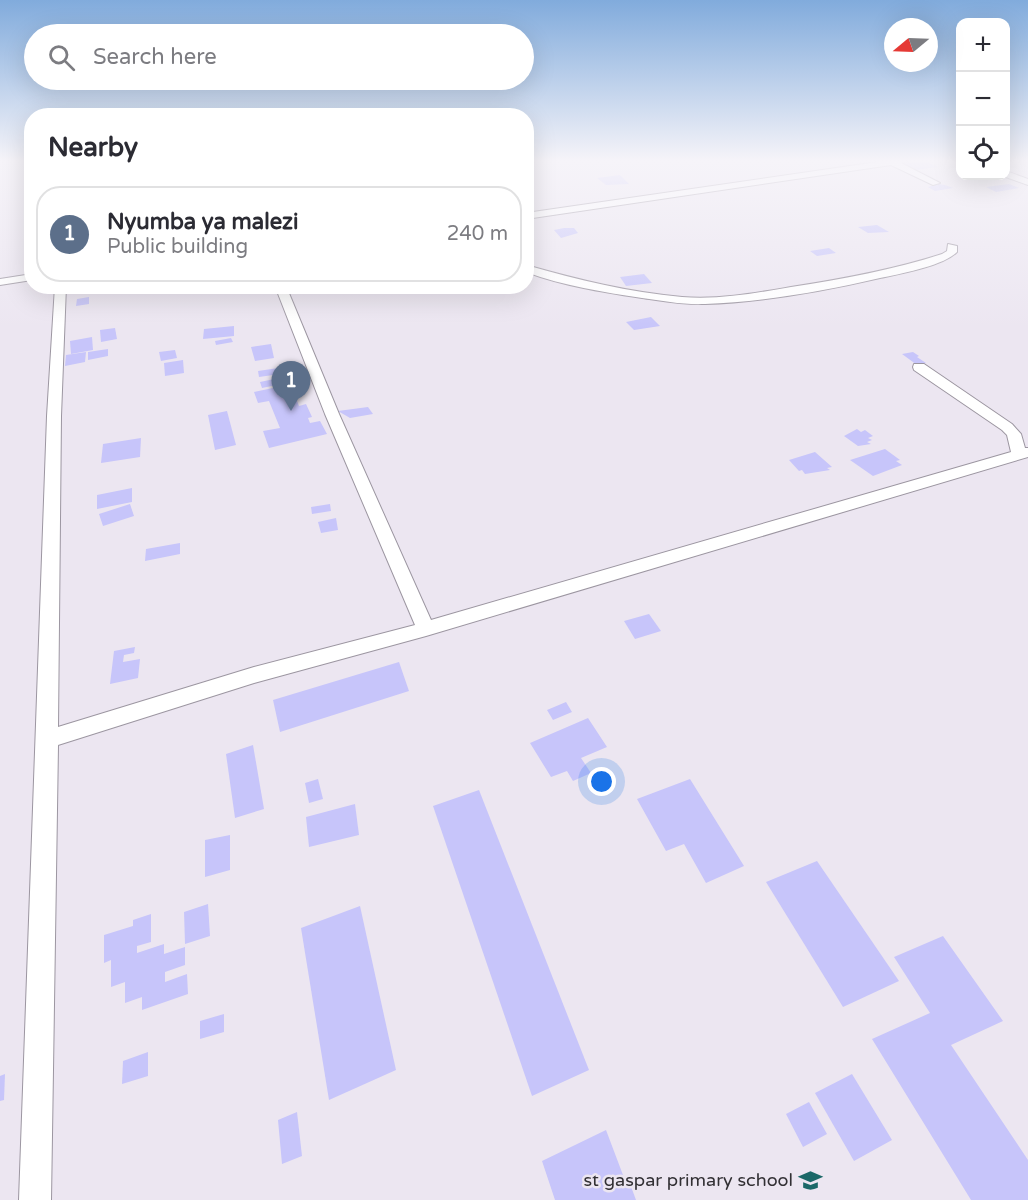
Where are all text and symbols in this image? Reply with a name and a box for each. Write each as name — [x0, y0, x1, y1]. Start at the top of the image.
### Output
north arrow — [884, 18, 938, 72]
map controls — [956, 18, 1010, 180]
button: + — [956, 18, 1010, 72]
search box — [24, 24, 534, 90]
icon: search — [45, 41, 78, 74]
text: Search here — [93, 44, 217, 70]
button: − — [956, 72, 1010, 126]
button: locate — [956, 126, 1010, 180]
text: Nearby — [48, 132, 138, 163]
text: Nyumba ya malezi — [107, 209, 299, 235]
text: 1 — [63, 222, 76, 246]
text: 240 m — [447, 222, 508, 246]
text: Public building — [107, 235, 248, 259]
pin: 1 — [272, 362, 310, 411]
your location — [587, 767, 616, 796]
school or university icon: st gaspar primary school — [798, 1167, 824, 1193]
place label: st gaspar primary school — [584, 1169, 793, 1191]

